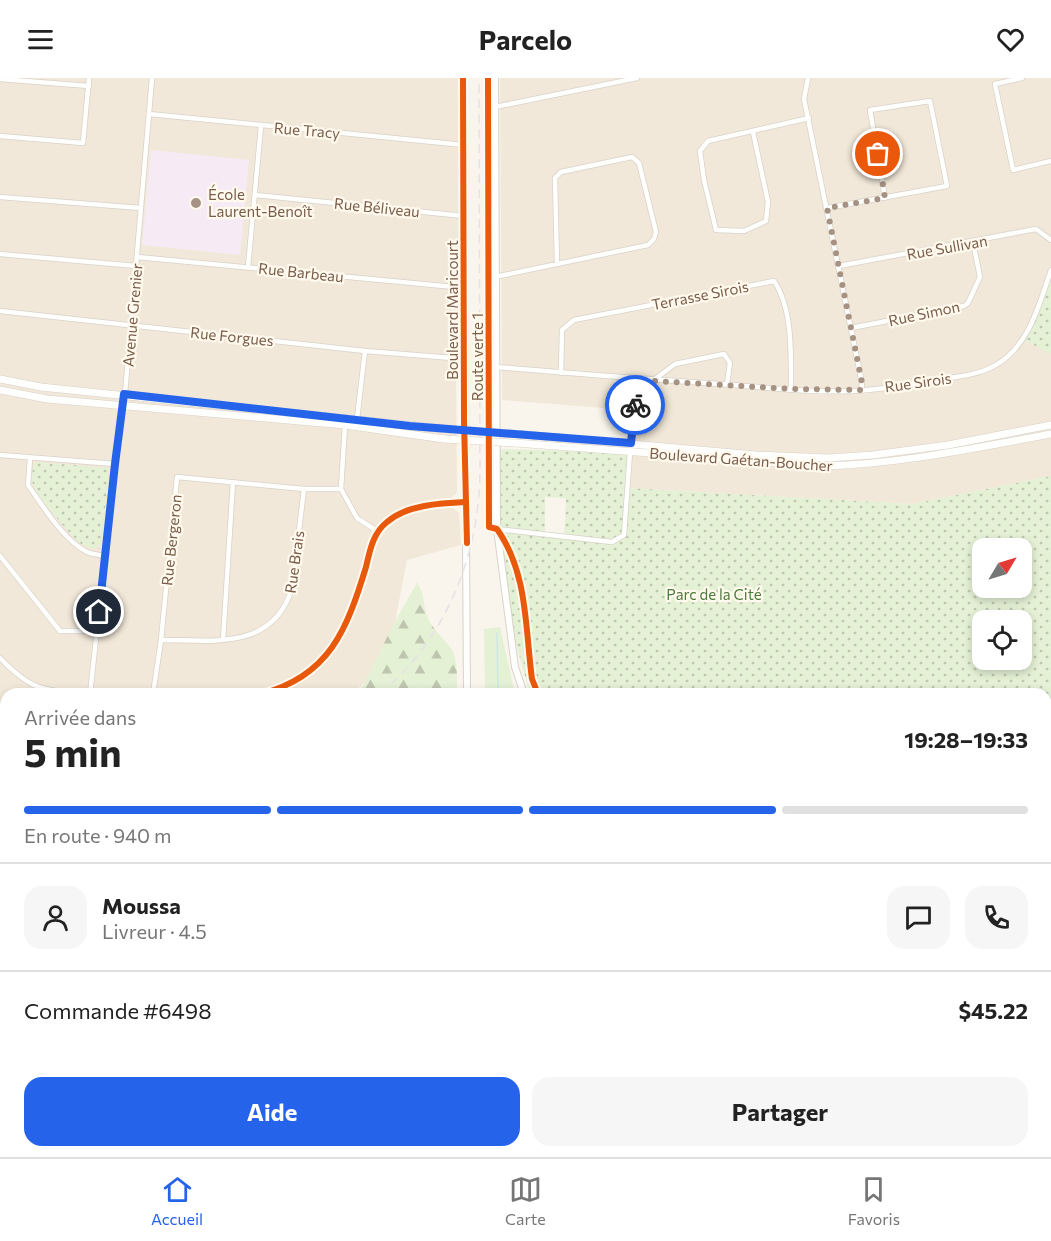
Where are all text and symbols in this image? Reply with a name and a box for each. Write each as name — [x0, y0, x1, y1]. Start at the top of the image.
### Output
icon: menu — [24, 23, 57, 56]
text: Parcelo — [479, 23, 572, 56]
icon: heart — [994, 23, 1027, 56]
street label: Rue Tracy — [273, 118, 341, 142]
pin — [852, 128, 903, 179]
icon: bag — [861, 137, 894, 170]
place label: École Laurent-Benoît — [208, 184, 313, 220]
street label: Rue Béliveau — [333, 194, 421, 220]
marker: École Laurent-Benoît — [189, 196, 203, 210]
street label: Rue Sullivan — [905, 231, 989, 263]
street label: Boulevard Maricourt — [443, 240, 461, 380]
street label: Rue Barbeau — [257, 259, 345, 285]
street label: Avenue Grenier — [119, 262, 145, 368]
street label: Terrasse Sirois — [650, 277, 750, 313]
street label: Rue Simon — [887, 297, 961, 329]
street label: Route verte 1 — [468, 313, 486, 401]
street label: Rue Forgues — [189, 323, 275, 349]
street label: Rue Sirois — [883, 368, 953, 396]
courier — [605, 375, 665, 435]
icon: bike — [619, 389, 652, 422]
street label: Boulevard Gaétan-Boucher — [649, 444, 833, 474]
street label: Rue Bergeron — [157, 493, 185, 587]
street label: Rue Brais — [281, 529, 307, 595]
north arrow — [972, 538, 1032, 598]
map controls — [972, 538, 1032, 670]
park label: Parc de la Cité — [666, 585, 762, 603]
pin — [73, 586, 124, 637]
icon: home — [82, 595, 115, 628]
button: locate — [972, 610, 1032, 670]
text: Arrivée dans — [24, 705, 136, 729]
text: 19:28–19:33 — [904, 726, 1028, 753]
text: 5 min — [24, 727, 122, 775]
text: En route · 940 m — [24, 823, 171, 847]
button: person — [24, 886, 87, 949]
button: chat — [887, 886, 950, 949]
button: phone — [965, 886, 1028, 949]
text: Moussa — [102, 892, 181, 919]
text: Livreur · 4.5 — [102, 919, 207, 943]
text: Commande #6498 — [24, 997, 212, 1024]
text: $45.22 — [958, 997, 1028, 1024]
button: Aide — [24, 1077, 520, 1146]
button: Partager — [532, 1077, 1028, 1146]
tab: Accueil — [151, 1173, 203, 1228]
tab: Carte — [505, 1173, 546, 1228]
tab: Favoris — [848, 1173, 900, 1228]

